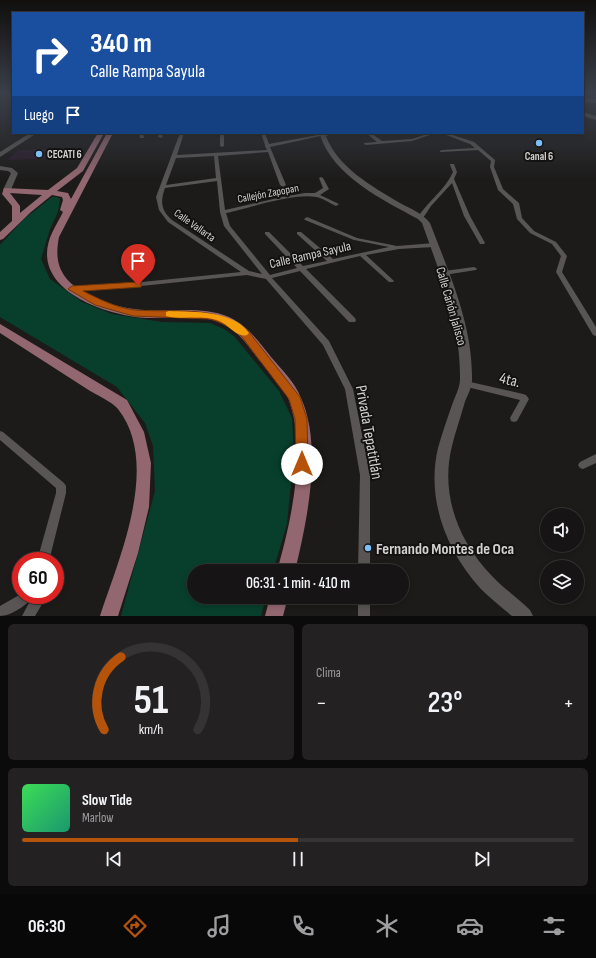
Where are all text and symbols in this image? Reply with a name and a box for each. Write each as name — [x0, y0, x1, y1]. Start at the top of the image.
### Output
text: 340 m — [90, 27, 152, 60]
icon: right — [24, 28, 76, 80]
text: Calle Rampa Sayula — [90, 61, 205, 82]
icon: arrive — [62, 104, 84, 126]
text: Luego — [24, 106, 54, 125]
marker: Canal 6 — [534, 138, 544, 148]
place label: CECATI 6 — [47, 148, 82, 161]
marker: CECATI 6 — [34, 149, 44, 159]
place label: Canal 6 — [525, 150, 553, 163]
street label: Callejón Zapopan — [236, 181, 300, 206]
street label: Calle Vallarta — [171, 206, 218, 244]
street label: Calle Rampa Sayula — [268, 238, 353, 272]
pin — [121, 244, 155, 285]
icon: arrive — [127, 250, 149, 272]
street label: Calle Cañón Jalisco — [432, 265, 470, 347]
street label: 4ta. — [497, 369, 522, 392]
street label: Privada Tepatitlán — [351, 384, 386, 481]
position arrow — [281, 443, 323, 485]
map controls — [540, 508, 584, 604]
button: sound — [540, 508, 584, 552]
place label: Fernando Montes de Oca — [376, 540, 514, 559]
marker: Fernando Montes de Oca — [363, 543, 373, 553]
speed limit sign: 60 — [12, 552, 64, 604]
button: layers — [540, 560, 584, 604]
text: 06:31 · 1 min · 410 m — [246, 574, 350, 593]
text: Clima — [316, 665, 341, 681]
text: 51 — [134, 676, 168, 725]
text: 23° — [427, 685, 463, 721]
text: − — [316, 690, 327, 717]
text: + — [563, 690, 574, 717]
text: km/h — [139, 721, 163, 738]
text: Slow Tide — [82, 791, 132, 810]
text: Marlow — [82, 810, 114, 826]
icon: previous — [103, 848, 125, 870]
icon: pause — [287, 848, 309, 870]
icon: next — [471, 848, 493, 870]
icon: directions — [121, 912, 149, 940]
icon: music — [205, 912, 233, 940]
icon: phone — [289, 912, 317, 940]
icon: climate — [373, 912, 401, 940]
icon: car — [456, 912, 484, 940]
icon: filters — [540, 912, 568, 940]
text: 06:30 — [28, 916, 66, 937]

